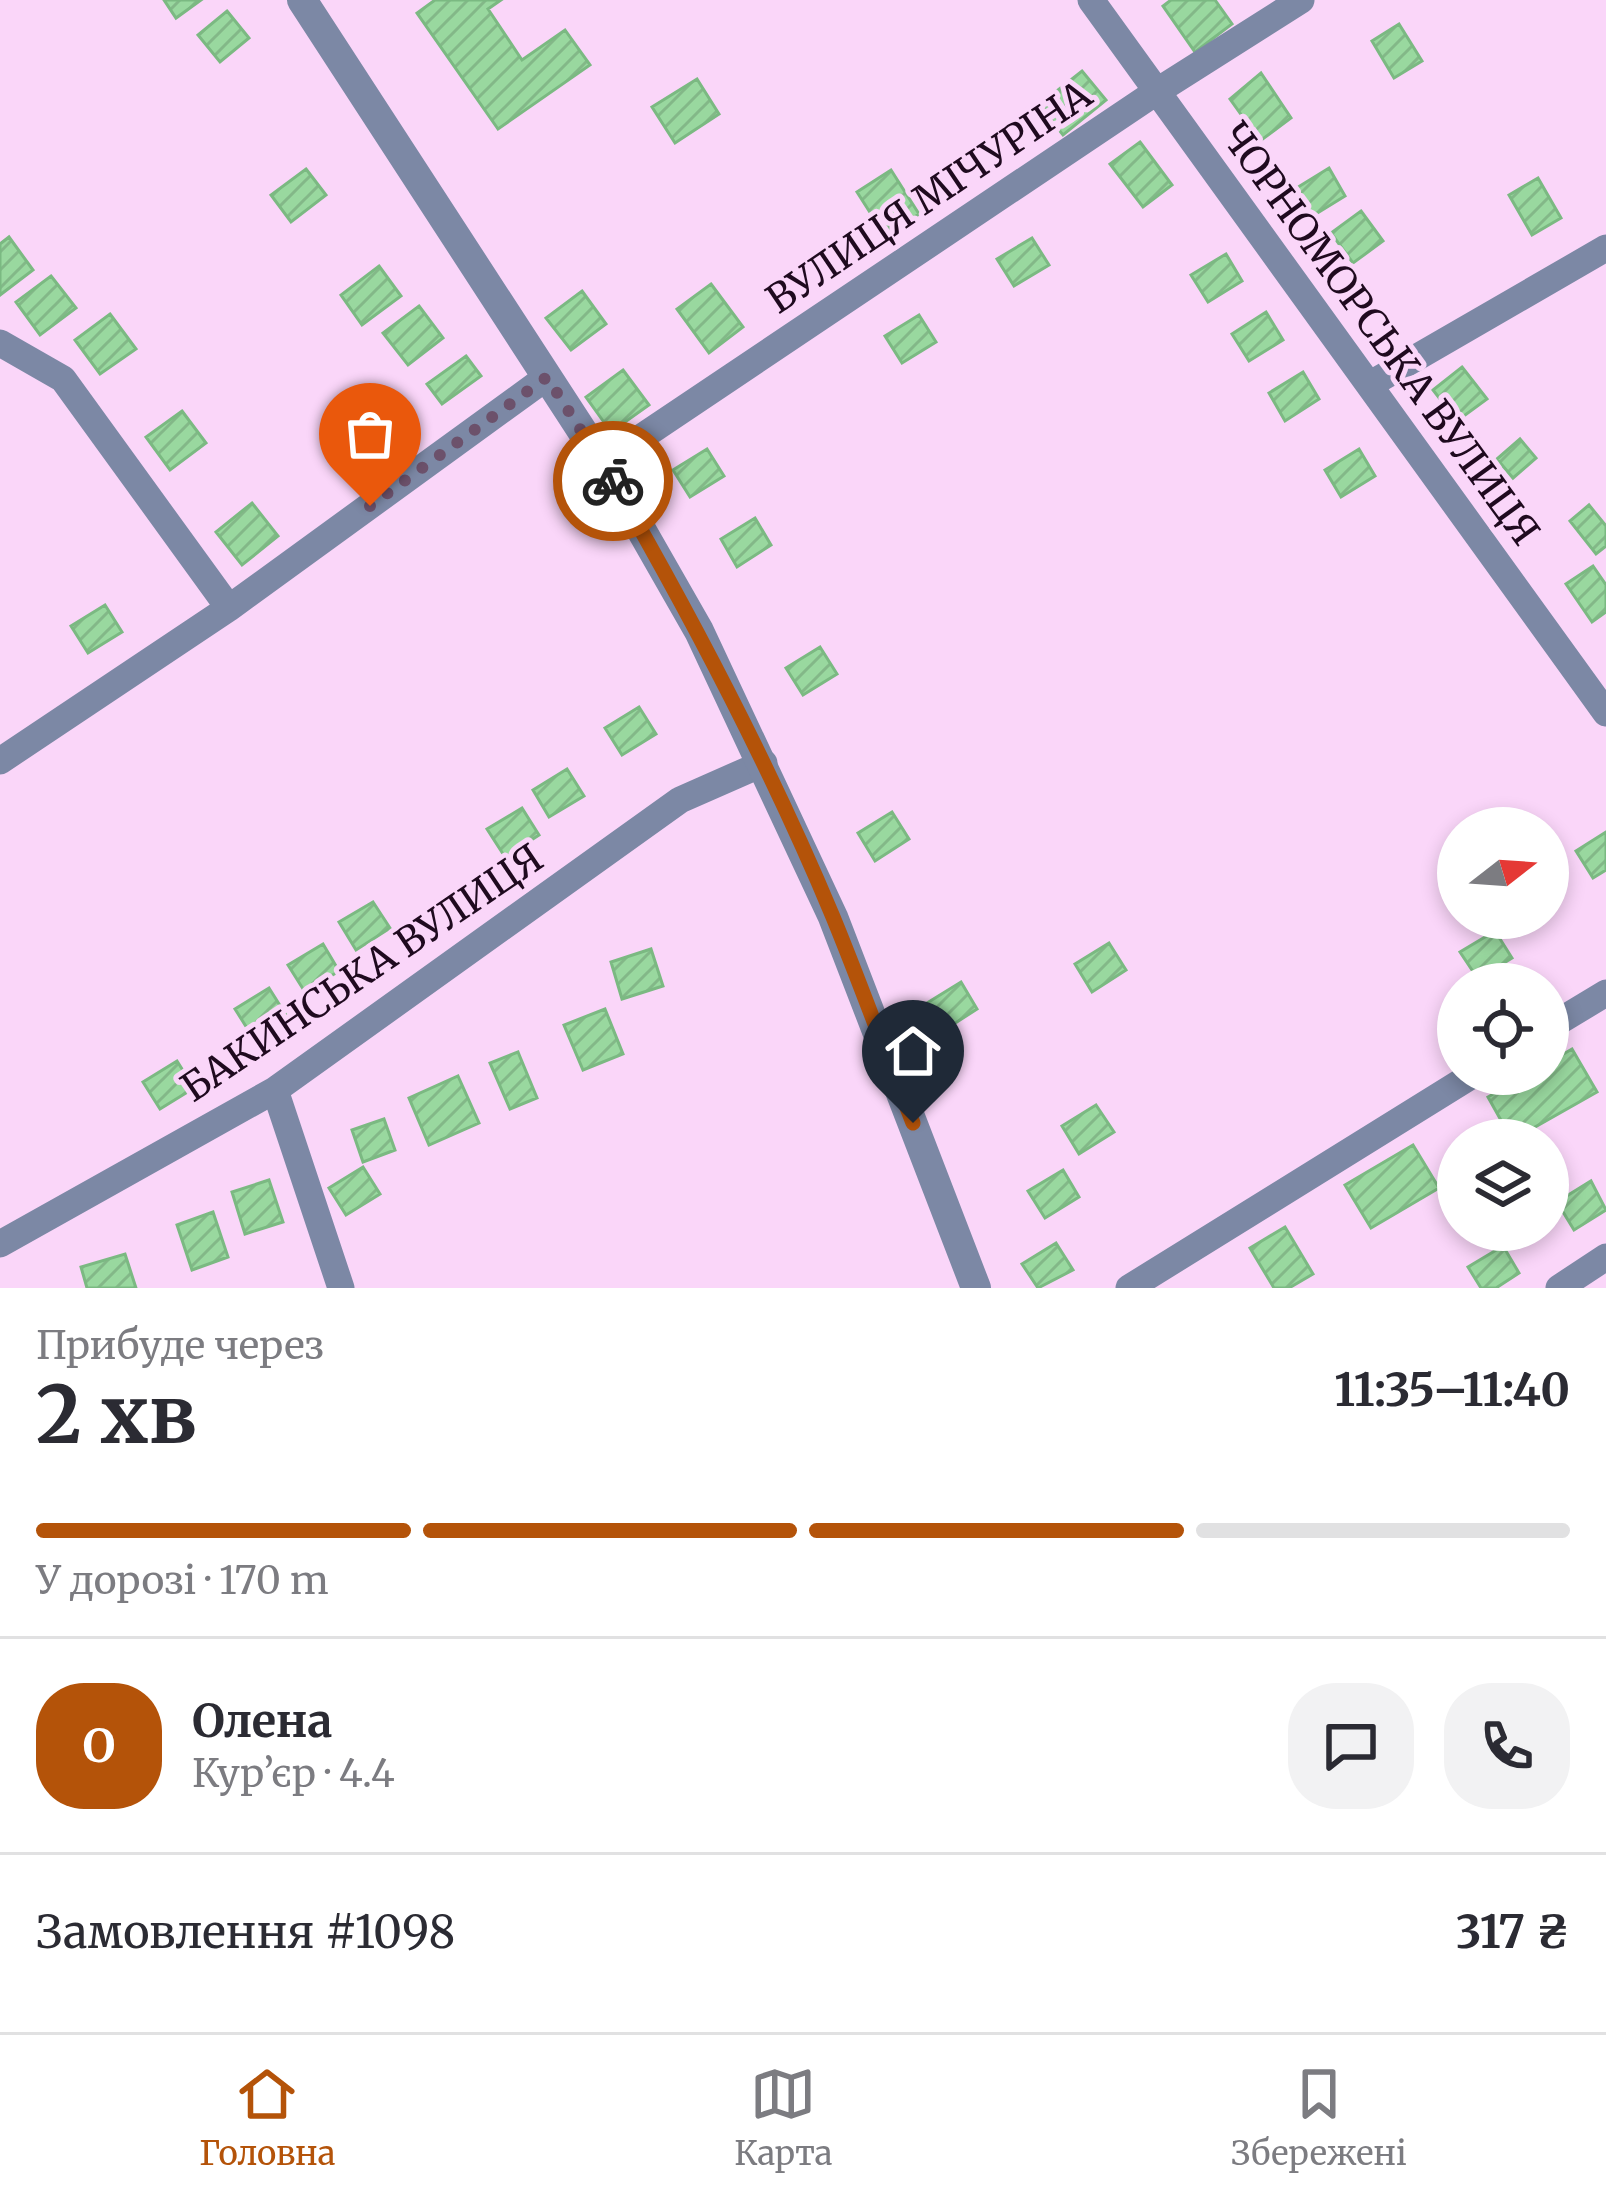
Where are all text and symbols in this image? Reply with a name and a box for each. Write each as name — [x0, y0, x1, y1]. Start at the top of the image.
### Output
street label: ВУЛИЦЯ МІЧУРІНА — [757, 70, 1101, 324]
street label: ЧОРНОМОРСЬКА ВУЛИЦЯ — [1210, 113, 1550, 555]
pin — [319, 383, 421, 506]
icon: bag — [337, 401, 403, 467]
courier — [553, 421, 673, 541]
icon: bike — [580, 448, 646, 514]
north arrow — [1437, 807, 1569, 939]
map controls — [1437, 807, 1569, 1251]
street label: БАКИНСЬКА ВУЛИЦЯ — [172, 834, 552, 1112]
button: locate — [1437, 963, 1569, 1095]
pin — [862, 1000, 964, 1123]
icon: home — [880, 1018, 946, 1084]
button: layers — [1437, 1119, 1569, 1251]
text: Прибуде через — [36, 1321, 324, 1370]
text: 11:35–11:40 — [1334, 1362, 1570, 1418]
text: 2 хв — [36, 1366, 197, 1464]
text: У дорозі · 170 m — [36, 1556, 329, 1605]
button: chat — [1288, 1683, 1414, 1809]
button: phone — [1444, 1683, 1570, 1809]
text: Олена — [192, 1693, 332, 1749]
text: О — [83, 1718, 115, 1774]
text: Кур’єр · 4.4 — [192, 1749, 395, 1798]
text: Замовлення #1098 — [36, 1904, 455, 1960]
text: 317 ₴ — [1456, 1904, 1570, 1960]
tab: Головна — [199, 2061, 335, 2174]
tab: Карта — [734, 2061, 832, 2174]
tab: Збережені — [1231, 2061, 1407, 2174]

